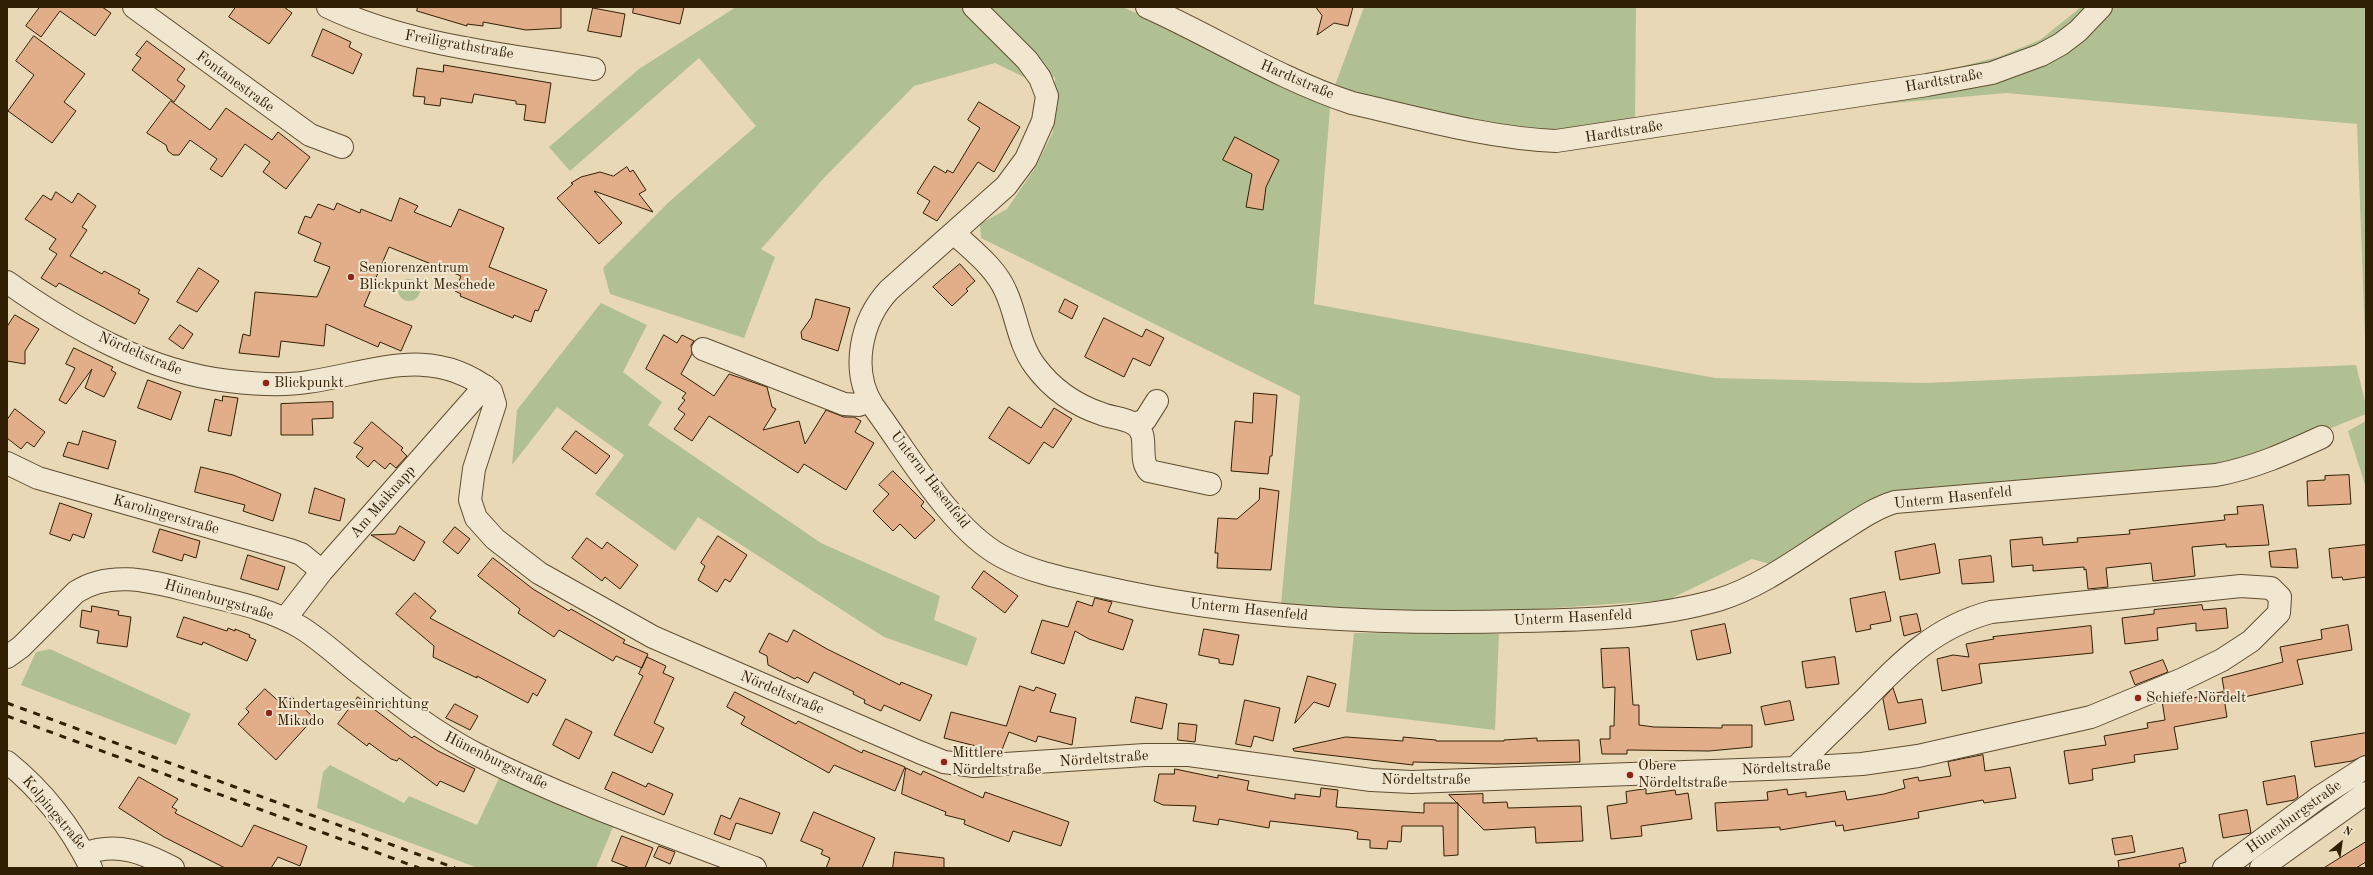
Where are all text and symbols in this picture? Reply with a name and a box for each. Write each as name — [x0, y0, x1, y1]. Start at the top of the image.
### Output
street label: Freiligrathstraße — [403, 27, 515, 63]
street label: Fontanestraße — [192, 48, 278, 116]
street label: Hardtstraße — [1257, 56, 1337, 104]
street label: Hardtstraße — [1904, 65, 1984, 97]
street label: Hardtstraße — [1584, 117, 1664, 147]
place label: Seniorenzentrum Blickpunkt Meschede — [359, 259, 495, 294]
marker: Seniorenzentrum Blickpunkt Meschede — [346, 272, 356, 282]
street label: Nördeltstraße — [95, 328, 185, 380]
place label: Blickpunkt — [274, 374, 344, 392]
marker: Blickpunkt — [261, 378, 271, 388]
street label: Unterm Hasenfeld — [886, 428, 974, 532]
street label: Am Maiknapp — [347, 462, 419, 542]
street label: Unterm Hasenfeld — [1893, 483, 2013, 513]
street label: Karolingerstraße — [111, 491, 221, 539]
street label: Hünenburgstraße — [162, 576, 276, 624]
street label: Unterm Hasenfeld — [1189, 595, 1309, 625]
street label: Unterm Hasenfeld — [1513, 606, 1633, 630]
street label: Nördeltstraße — [737, 667, 827, 719]
place label: Schiefe Nördelt — [2146, 689, 2246, 707]
marker: Schiefe Nördelt — [2133, 693, 2143, 703]
place label: Kindertageseinrichtung Mikado — [277, 695, 429, 730]
marker: Kindertageseinrichtung Mikado — [264, 708, 274, 718]
street label: Hünenburgstraße — [441, 728, 551, 794]
place label: Mittlere Nördeltstraße — [952, 744, 1041, 779]
street label: Nördeltstraße — [1059, 747, 1149, 771]
marker: Mittlere Nördeltstraße — [939, 757, 949, 767]
place label: Obere Nördeltstraße — [1638, 757, 1727, 792]
street label: Nördeltstraße — [1741, 757, 1831, 779]
marker: Obere Nördeltstraße — [1625, 770, 1635, 780]
street label: Nördeltstraße — [1381, 771, 1471, 789]
street label: Kolpingstraße — [18, 772, 90, 854]
street label: Hünenburgstraße — [2243, 777, 2345, 857]
north arrow — [2321, 823, 2361, 863]
text: N — [2341, 825, 2353, 839]

